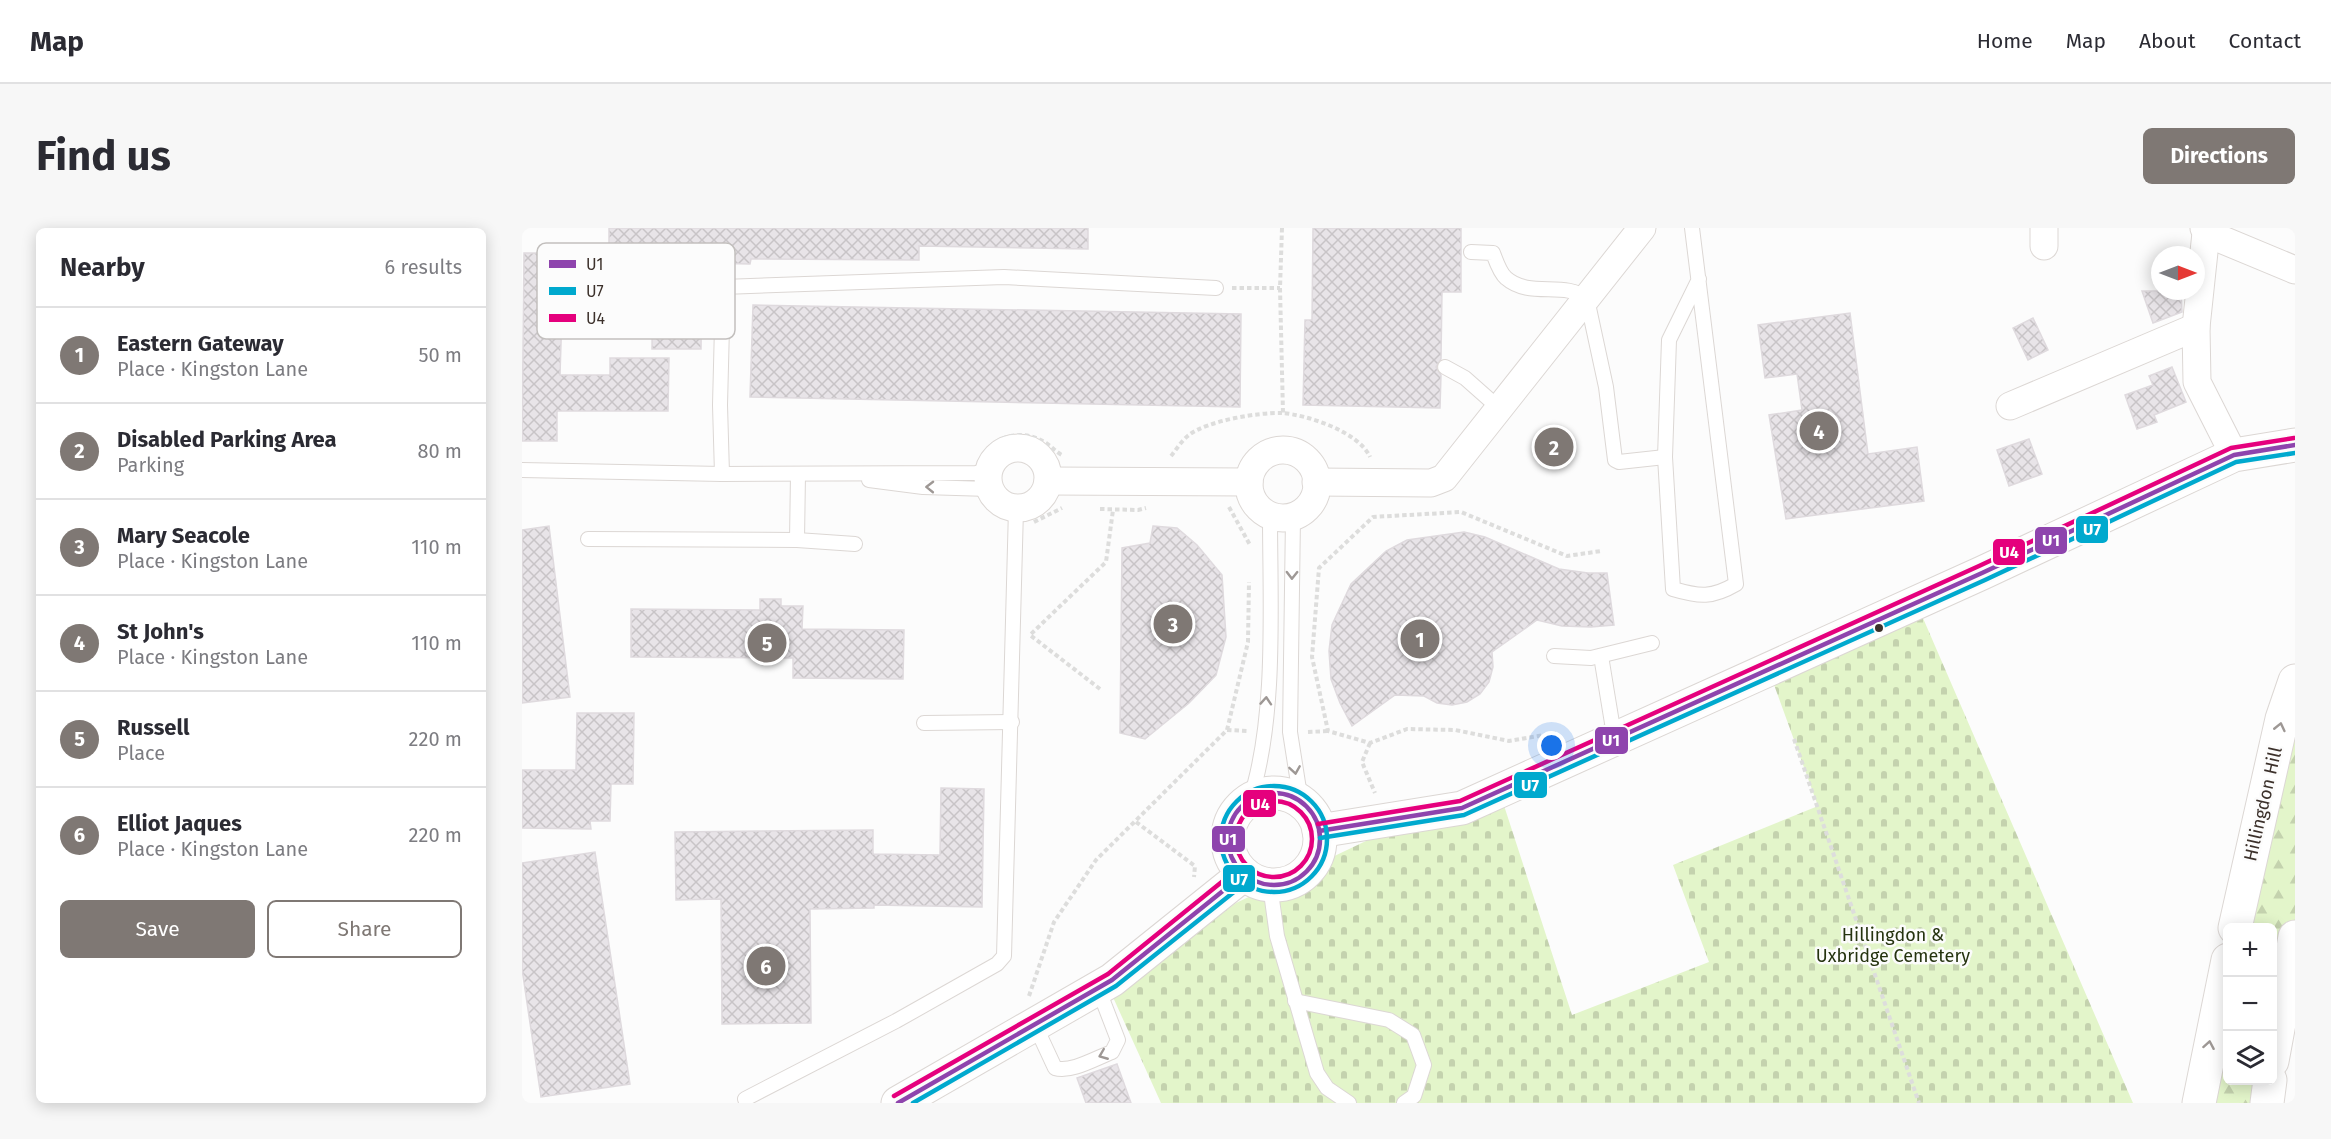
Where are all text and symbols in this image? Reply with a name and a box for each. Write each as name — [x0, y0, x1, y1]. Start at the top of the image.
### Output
text: Map — [30, 25, 84, 58]
text: Home — [1977, 28, 2033, 54]
text: Map — [2066, 28, 2106, 54]
text: About — [2139, 28, 2196, 54]
text: Contact — [2229, 28, 2301, 54]
button: Directions — [2143, 128, 2295, 184]
text: Find us — [36, 131, 171, 181]
legend — [537, 243, 735, 339]
north arrow — [2151, 246, 2205, 300]
text: Nearby — [60, 252, 145, 283]
text: 6 results — [385, 255, 462, 279]
text: U1 — [586, 255, 604, 274]
text: U7 — [586, 282, 604, 301]
text: U4 — [586, 309, 606, 328]
text: Eastern Gateway — [117, 330, 284, 357]
text: 1 — [75, 343, 84, 367]
text: 50 m — [418, 343, 462, 367]
text: Place · Kingston Lane — [117, 357, 308, 381]
pin: 4 — [1800, 408, 1838, 454]
pin: 2 — [1534, 424, 1574, 470]
text: Disabled Parking Area — [117, 426, 337, 453]
text: 2 — [74, 439, 85, 463]
text: 80 m — [417, 439, 462, 463]
text: Parking — [117, 453, 184, 477]
one-way arrow — [926, 481, 935, 493]
line badge: U7 — [2075, 515, 2109, 544]
text: U7 — [2083, 520, 2101, 539]
text: Mary Seacole — [117, 522, 250, 549]
line badge: U1 — [2034, 526, 2068, 555]
text: U1 — [2042, 531, 2060, 550]
text: 3 — [74, 535, 85, 559]
text: 110 m — [411, 535, 462, 559]
line badge: U4 — [1992, 538, 2026, 566]
text: U4 — [1999, 543, 2019, 562]
text: Place · Kingston Lane — [117, 549, 308, 573]
one-way arrow — [1286, 571, 1298, 580]
pin: 3 — [1154, 602, 1192, 646]
pin: 1 — [1400, 616, 1440, 662]
text: St John's — [117, 618, 204, 645]
pin: 5 — [748, 620, 786, 666]
unlabelled marker — [1873, 622, 1885, 634]
text: 4 — [74, 631, 85, 655]
text: 110 m — [411, 631, 462, 655]
text: Place · Kingston Lane — [117, 645, 308, 669]
one-way arrow — [1260, 697, 1273, 706]
text: Russell — [117, 714, 189, 741]
one-way arrow — [2272, 722, 2285, 732]
line badge: U1 — [1594, 726, 1629, 755]
text: 5 — [74, 727, 85, 751]
text: 220 m — [409, 727, 462, 751]
your location — [1537, 731, 1566, 760]
text: U1 — [1602, 731, 1620, 750]
text: Place — [117, 741, 165, 765]
street label: Hillingdon Hill — [2239, 745, 2287, 863]
one-way arrow — [1289, 765, 1301, 775]
line badge: U7 — [1513, 771, 1548, 799]
text: U7 — [1521, 776, 1539, 795]
line badge: U4 — [1242, 789, 1277, 818]
text: U4 — [1250, 795, 1270, 814]
text: Elliot Jaques — [117, 810, 242, 837]
text: 6 — [74, 823, 85, 847]
text: 220 m — [409, 823, 462, 847]
line badge: U1 — [1211, 825, 1246, 853]
text: U1 — [1219, 830, 1237, 849]
text: Place · Kingston Lane — [117, 837, 308, 861]
line badge: U7 — [1222, 864, 1256, 893]
text: U7 — [1230, 870, 1248, 889]
button: Save — [60, 900, 255, 958]
button: Share — [267, 900, 462, 958]
map controls — [2223, 923, 2277, 1085]
button: + — [2223, 923, 2277, 977]
park label: Hillingdon & Uxbridge Cemetery — [1816, 924, 1970, 967]
pin: 6 — [746, 944, 786, 988]
button: − — [2223, 977, 2277, 1031]
button: layers — [2223, 1031, 2277, 1085]
one-way arrow — [2202, 1041, 2215, 1051]
one-way arrow — [1098, 1048, 1109, 1061]

